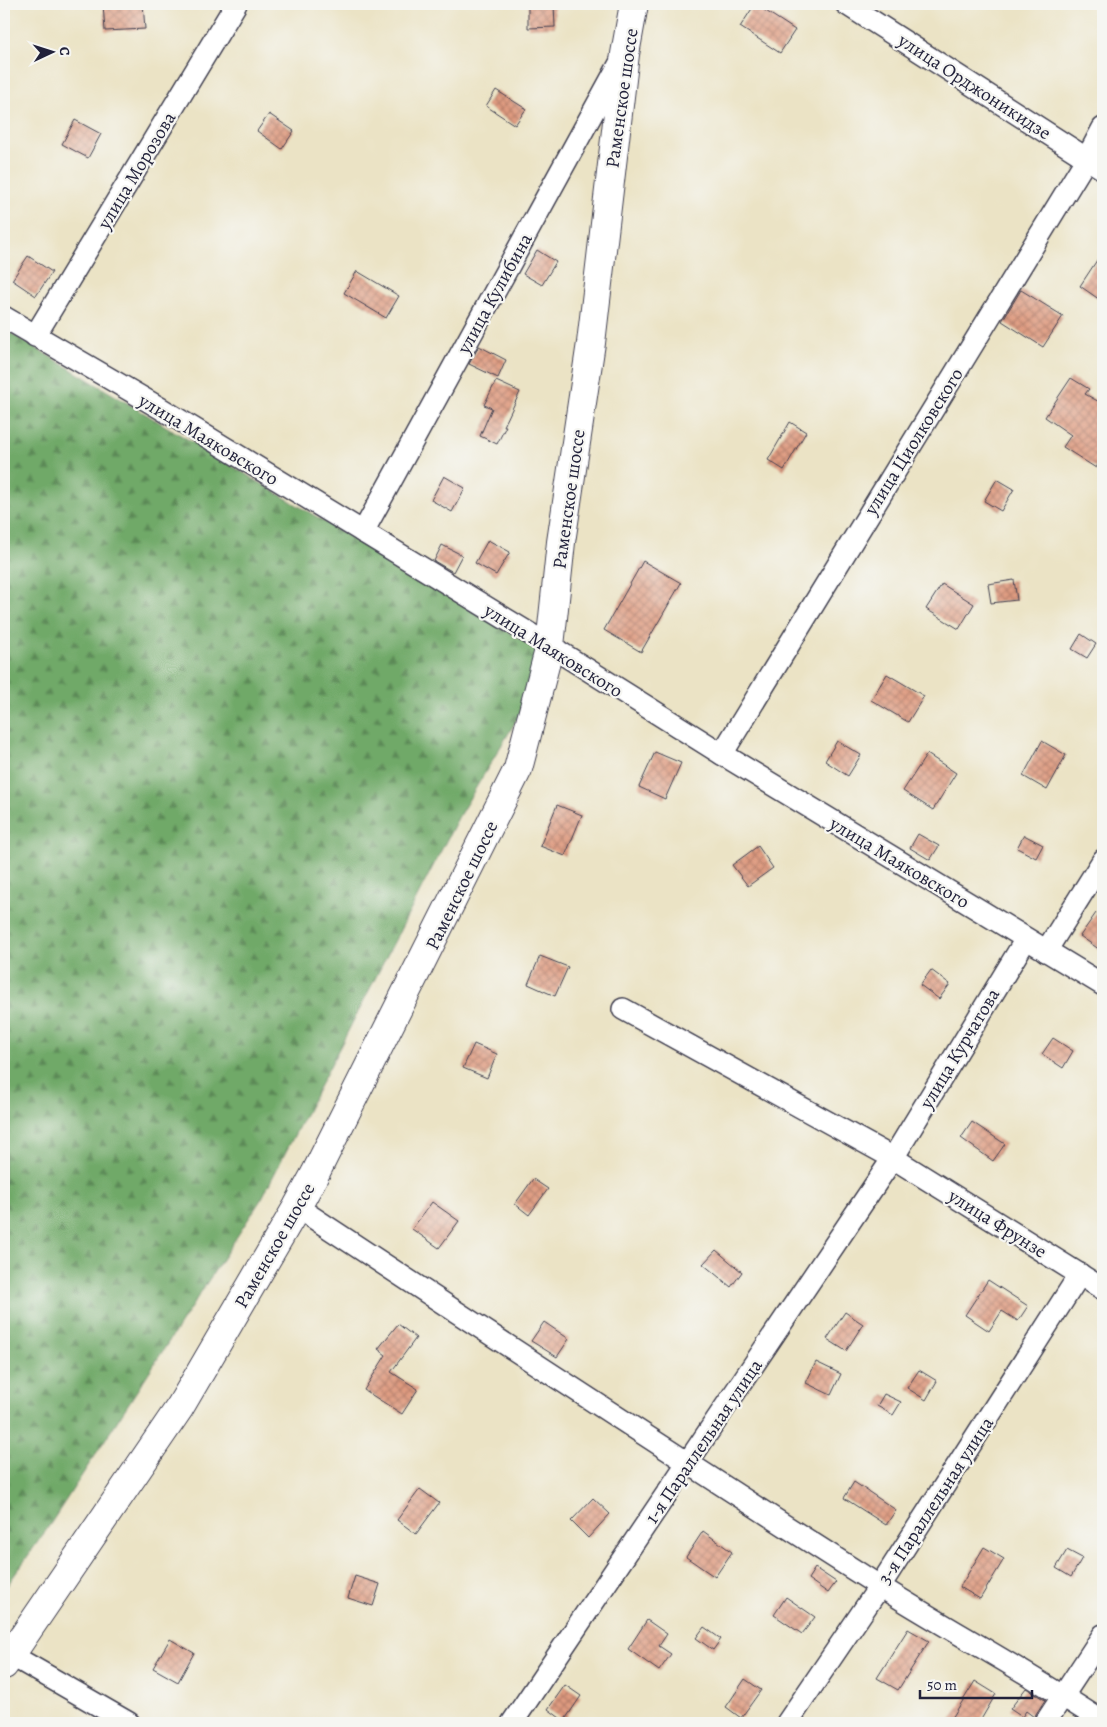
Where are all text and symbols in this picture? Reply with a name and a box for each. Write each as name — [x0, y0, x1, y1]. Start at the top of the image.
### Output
street label: Раменское шоссе — [599, 27, 645, 170]
street label: улица Орджоникидзе — [892, 27, 1056, 146]
north arrow — [28, 28, 78, 78]
text: С — [55, 46, 74, 56]
street label: улица Морозова — [91, 107, 182, 235]
street label: улица Кулибина — [451, 228, 539, 359]
street label: улица Циолковского — [858, 363, 970, 521]
street label: улица Маяковского — [133, 387, 283, 492]
street label: Раменское шоссе — [546, 428, 592, 571]
street label: улица Маяковского — [478, 597, 628, 704]
street label: улица Маяковского — [824, 810, 974, 915]
street label: Раменское шоссе — [419, 816, 504, 954]
street label: улица Курчатова — [913, 983, 1006, 1114]
street label: Раменское шоссе — [228, 1178, 321, 1313]
street label: улица Фрунзе — [942, 1183, 1052, 1265]
street label: 1-я Параллельная улица — [639, 1354, 769, 1529]
street label: 3-я Параллельная улица — [872, 1412, 1000, 1589]
scale bar — [920, 1667, 1032, 1699]
text: 50 m — [927, 1675, 957, 1695]

